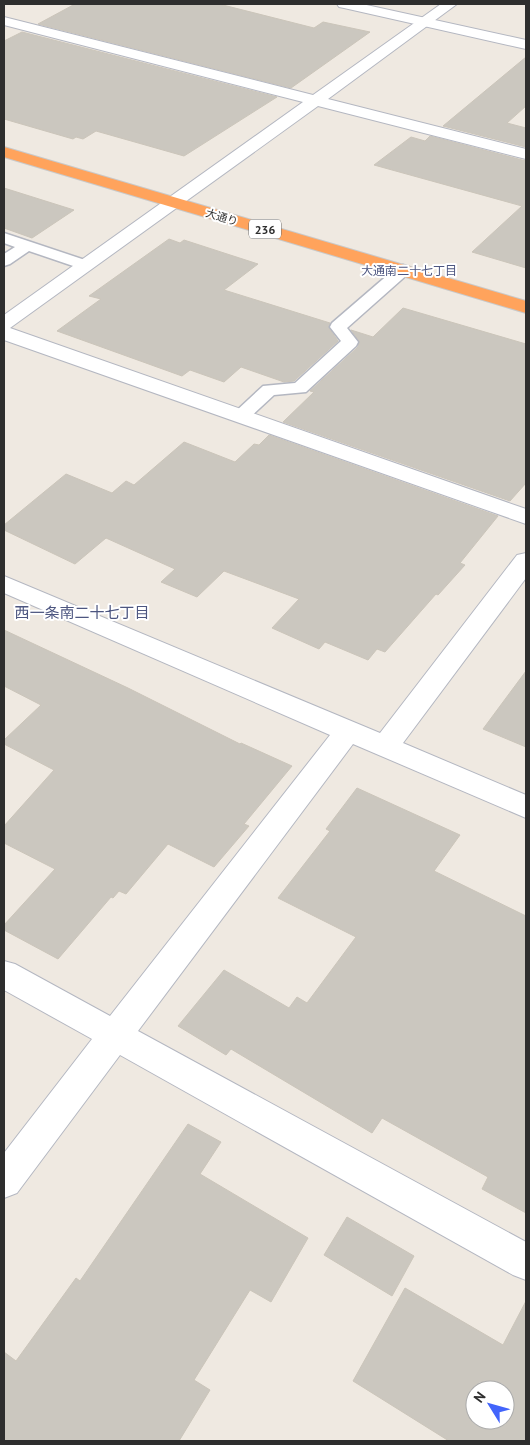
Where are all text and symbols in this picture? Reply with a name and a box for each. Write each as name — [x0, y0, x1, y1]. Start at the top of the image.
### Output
street label: 大通り — [204, 205, 240, 229]
road number: 236 — [249, 220, 281, 238]
district label: 大通南二十七丁目 — [361, 263, 457, 278]
district label: 西一条南二十七丁目 — [14, 603, 150, 622]
north arrow — [465, 1380, 515, 1430]
text: N — [470, 1388, 490, 1406]

